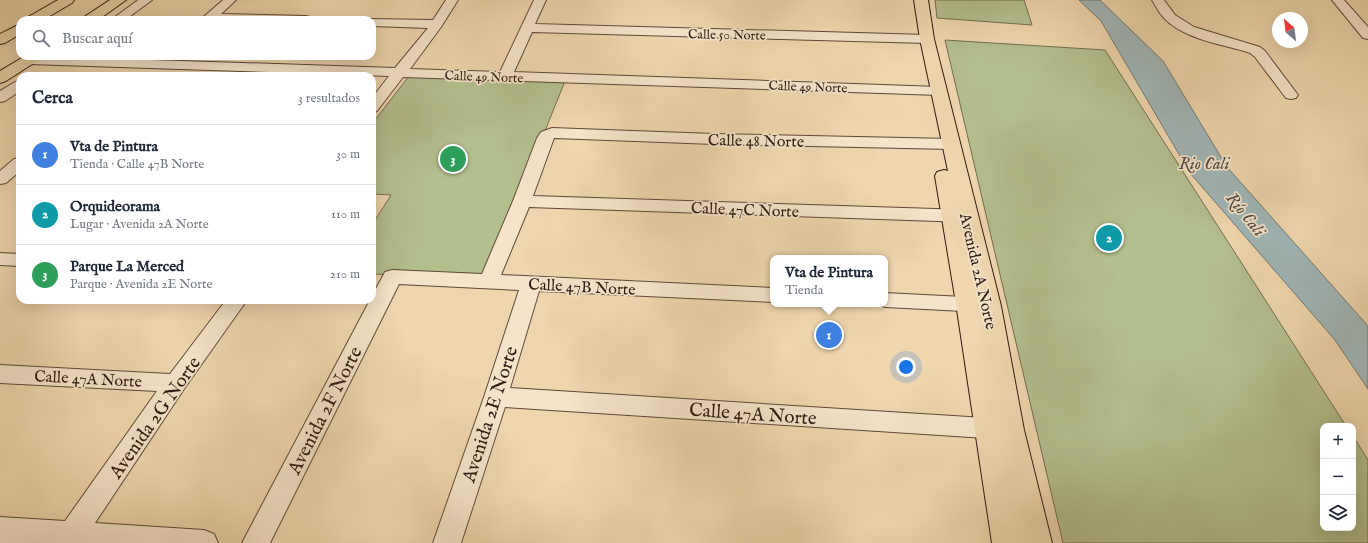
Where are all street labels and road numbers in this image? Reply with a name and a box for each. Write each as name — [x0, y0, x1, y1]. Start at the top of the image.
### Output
street label: Calle 50 Norte — [688, 26, 766, 45]
street label: Calle 49 Norte — [444, 68, 524, 87]
street label: Calle 49 Norte — [768, 78, 848, 97]
street label: Calle 48 Norte — [708, 131, 804, 153]
street label: Calle 47C Norte — [690, 199, 799, 223]
street label: Avenida 2A Norte — [954, 210, 1000, 332]
street label: Calle 47B Norte — [528, 275, 636, 301]
street label: Avenida 2F Norte — [283, 343, 368, 480]
street label: Avenida 2E Norte — [457, 343, 524, 487]
street label: Avenida 2G Norte — [104, 352, 207, 485]
street label: Calle 47A Norte — [34, 367, 142, 393]
street label: Calle 47A Norte — [688, 399, 818, 431]

